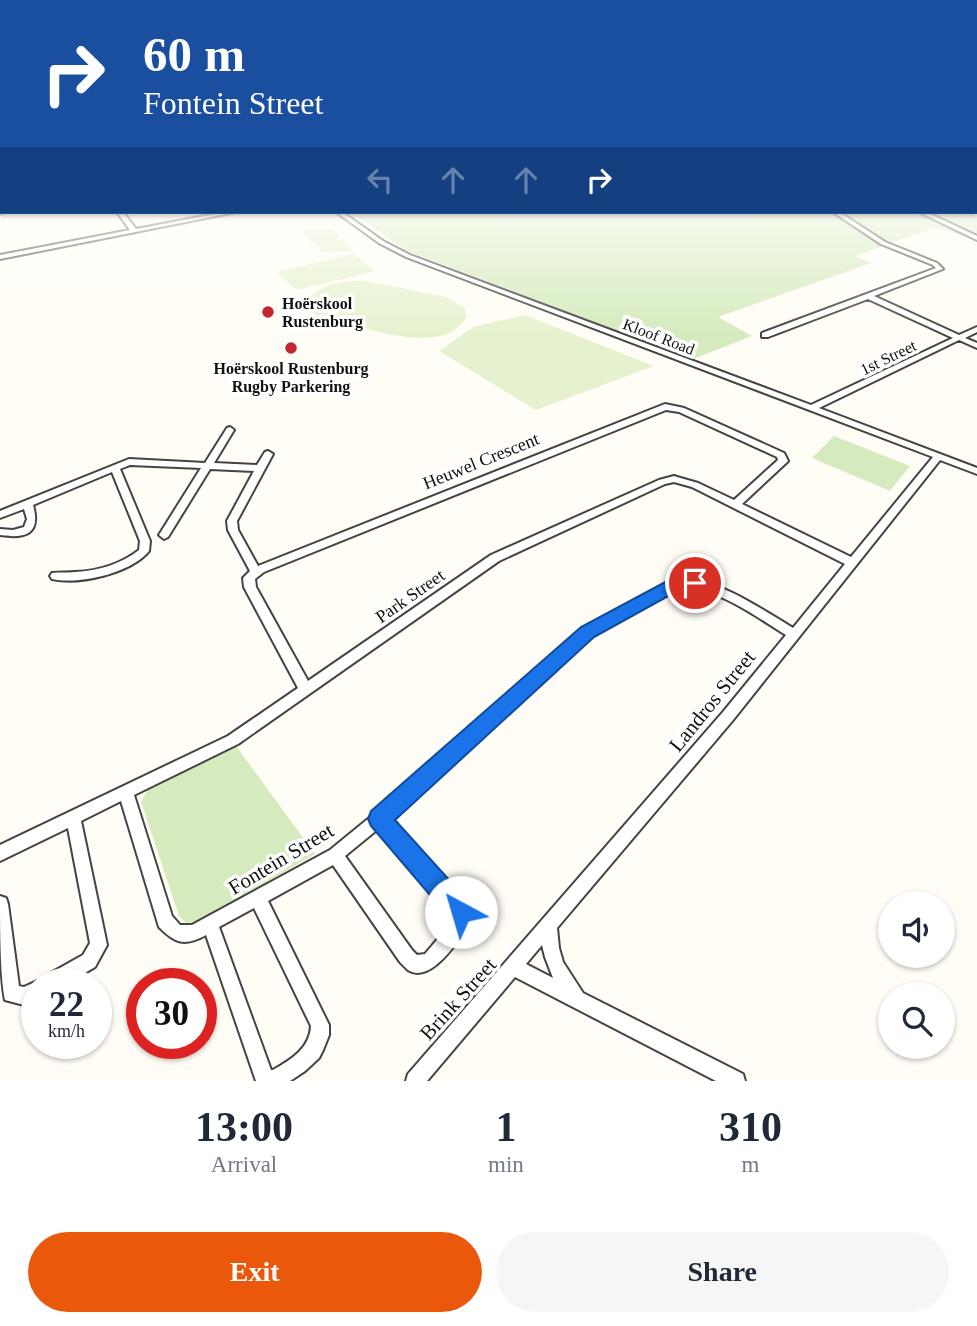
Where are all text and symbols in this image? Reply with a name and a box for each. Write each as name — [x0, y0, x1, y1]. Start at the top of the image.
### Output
text: 60 m — [143, 27, 245, 82]
icon: right — [28, 28, 119, 119]
text: Fontein Street — [143, 85, 323, 121]
icon: left — [361, 161, 399, 199]
icon: ahead — [434, 161, 472, 199]
icon: ahead — [507, 161, 545, 199]
icon: right — [580, 161, 618, 199]
place label: Hoërskool Rustenburg — [282, 295, 363, 331]
marker: Hoërskool Rustenburg — [260, 304, 276, 320]
street label: Kloof Road — [621, 315, 697, 358]
street label: 1st Street — [858, 336, 919, 378]
marker: Hoërskool Rustenburg Rugby Parkering — [283, 340, 299, 356]
place label: Hoërskool Rustenburg Rugby Parkering — [213, 360, 369, 396]
street label: Heuwel Crescent — [420, 429, 542, 493]
pin — [665, 553, 725, 613]
icon: arrive — [676, 564, 714, 602]
street label: Park Street — [372, 565, 448, 627]
street label: Landros Street — [664, 646, 760, 756]
street label: Fontein Street — [224, 818, 338, 900]
position arrow — [424, 875, 498, 949]
map controls — [878, 891, 955, 1059]
button: sound — [878, 891, 955, 968]
street label: Brink Street — [415, 953, 501, 1045]
speed limit sign: 30 — [126, 968, 217, 1059]
button: search — [878, 982, 955, 1059]
text: 22 — [49, 985, 84, 1024]
text: km/h — [48, 1021, 85, 1041]
text: 13:00 — [195, 1104, 293, 1150]
text: 1 — [495, 1104, 516, 1150]
text: 310 — [719, 1104, 782, 1150]
text: Arrival — [211, 1152, 277, 1177]
text: min — [488, 1152, 524, 1177]
text: m — [741, 1152, 759, 1177]
button: Exit — [28, 1232, 482, 1312]
button: Share — [496, 1232, 949, 1312]

